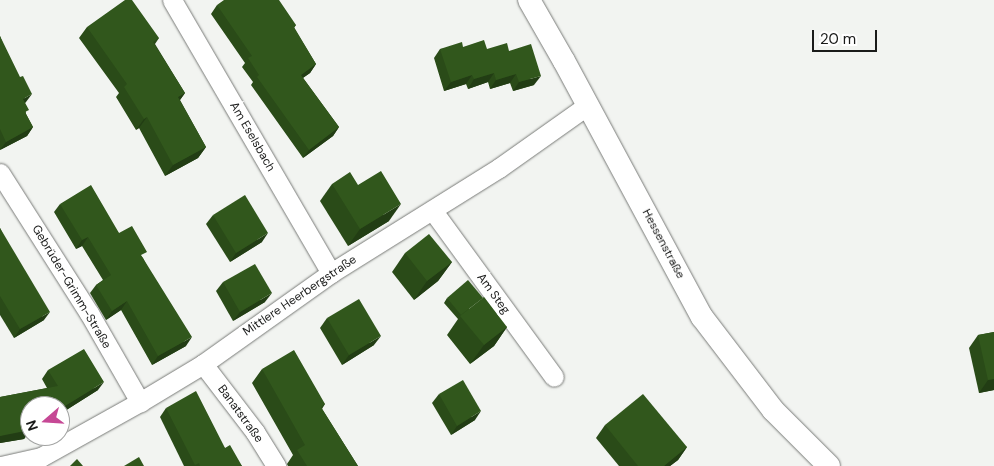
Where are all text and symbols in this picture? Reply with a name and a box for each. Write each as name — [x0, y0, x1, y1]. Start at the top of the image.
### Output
scale bar — [814, 20, 879, 52]
text: 20 m — [820, 29, 856, 49]
street label: Am Eselsbach — [226, 100, 278, 174]
street label: Hessenstraße — [639, 207, 687, 281]
street label: Gebrüder-Grimm-Straße — [28, 223, 114, 351]
street label: Mittlere Heerbergstraße — [241, 253, 359, 339]
street label: Am Steg — [473, 271, 513, 317]
street label: Banatstraße — [214, 382, 266, 446]
north arrow — [20, 396, 70, 446]
text: N — [22, 418, 42, 433]

